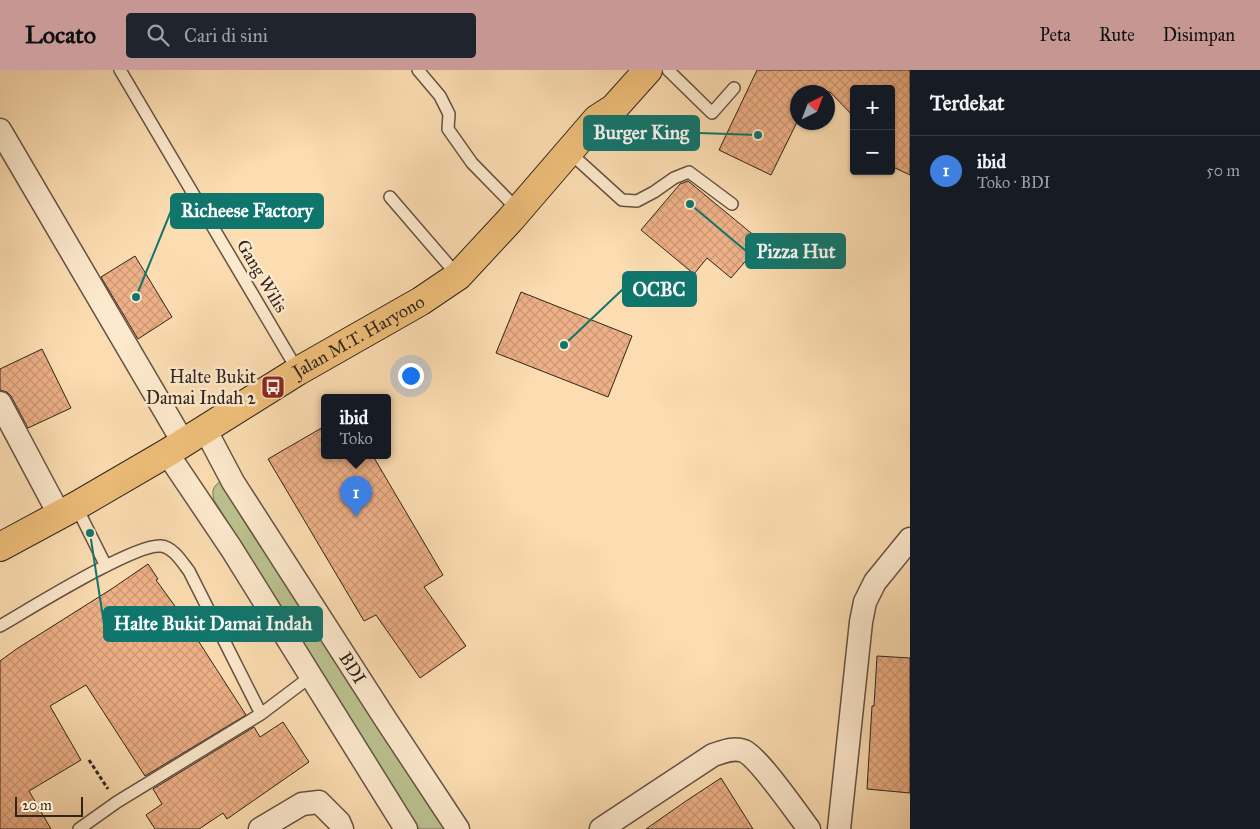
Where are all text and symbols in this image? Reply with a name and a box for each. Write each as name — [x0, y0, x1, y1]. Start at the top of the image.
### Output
search box — [126, 13, 476, 58]
text: Locato — [25, 20, 96, 50]
icon: search — [144, 21, 172, 49]
text: Cari di sini — [184, 24, 268, 47]
text: Peta — [1040, 24, 1071, 46]
text: Rute — [1099, 24, 1135, 46]
text: Disimpan — [1163, 24, 1235, 46]
north arrow — [790, 85, 835, 130]
map controls — [850, 85, 895, 175]
button: + — [850, 85, 895, 130]
text: Terdekat — [930, 90, 1004, 116]
callout: Burger King — [584, 116, 699, 150]
text: Burger King — [593, 121, 690, 145]
button: − — [850, 130, 895, 175]
text: ibid — [977, 150, 1006, 173]
text: 1 — [943, 161, 949, 180]
text: 50 m — [1206, 161, 1240, 180]
text: Toko · BDI — [977, 173, 1050, 192]
callout: Richeese Factory — [171, 194, 323, 228]
text: Richeese Factory — [181, 199, 314, 223]
callout: Pizza Hut — [746, 234, 845, 268]
street label: Gang Wilis — [231, 236, 292, 317]
text: Pizza Hut — [757, 240, 836, 263]
callout: OCBC — [623, 272, 696, 306]
text: OCBC — [633, 278, 686, 301]
street label: Jalan M.T. Haryono — [287, 290, 428, 384]
your location — [398, 363, 424, 389]
place label: Halte Bukit Damai Indah 2 — [146, 366, 257, 409]
bus stop icon: Halte Bukit Damai Indah 2 — [260, 374, 286, 400]
popup — [321, 394, 391, 459]
text: ibid — [339, 406, 368, 429]
text: Toko — [339, 429, 373, 448]
pin: 1 — [340, 476, 372, 517]
callout: Halte Bukit Damai Indah — [104, 607, 322, 641]
text: Halte Bukit Damai Indah — [114, 612, 313, 635]
street label: BDI — [334, 648, 371, 688]
scale bar — [15, 794, 82, 817]
text: 20 m — [22, 797, 52, 814]

